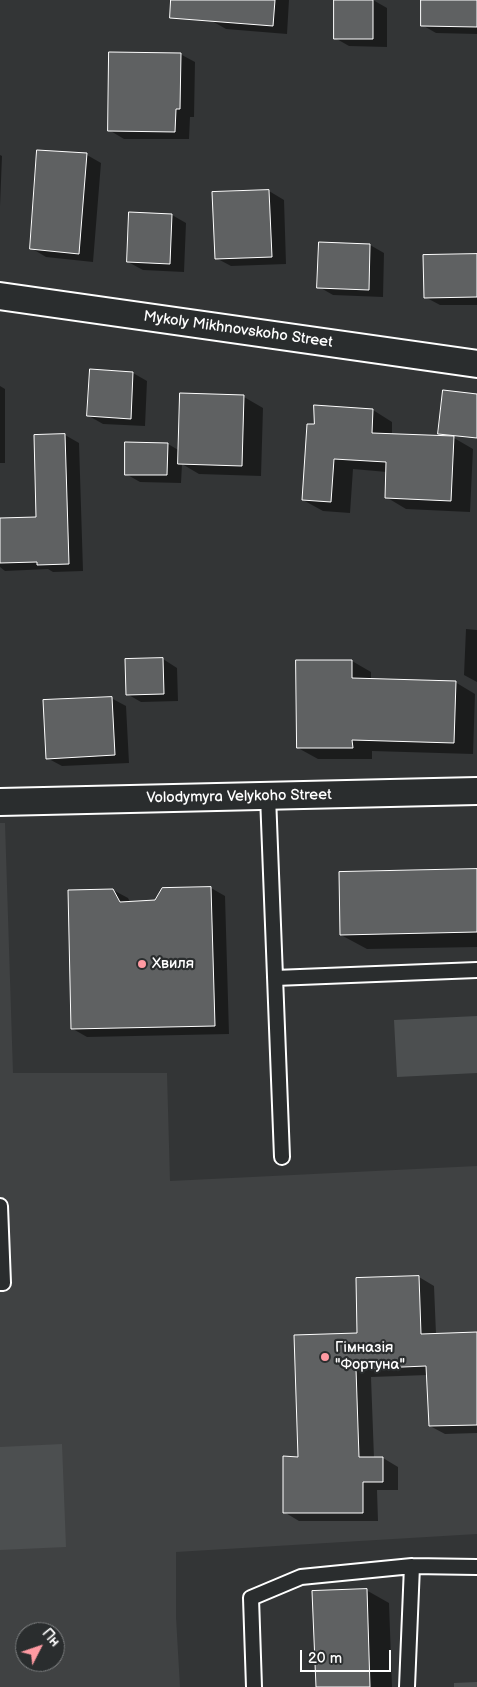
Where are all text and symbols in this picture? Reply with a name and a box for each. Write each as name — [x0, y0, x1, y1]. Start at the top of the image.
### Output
street label: Mykoly Mikhnovskoho Street — [142, 308, 334, 352]
street label: Volodymyra Velykoho Street — [146, 786, 332, 808]
place label: Хвиля — [152, 955, 194, 973]
marker: Хвиля — [136, 958, 148, 970]
place label: Гімназія "Фортуна" — [335, 1339, 405, 1374]
marker: Гімназія "Фортуна" — [319, 1351, 331, 1363]
north arrow — [15, 1622, 65, 1672]
text: Пн — [38, 1625, 63, 1650]
scale bar — [302, 1640, 393, 1672]
text: 20 m — [308, 1649, 342, 1668]

